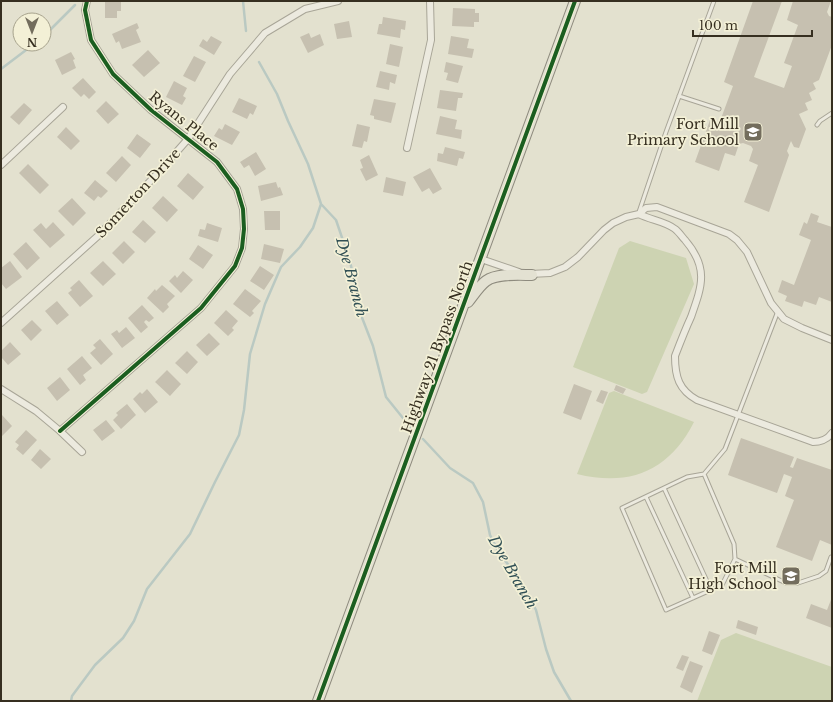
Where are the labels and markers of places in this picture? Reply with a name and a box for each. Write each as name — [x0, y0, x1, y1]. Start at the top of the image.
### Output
place label: Fort Mill Primary School — [627, 115, 739, 149]
school or university icon: Fort Mill Primary School — [742, 121, 764, 143]
place label: Fort Mill High School — [688, 559, 777, 593]
school or university icon: Fort Mill High School — [780, 565, 802, 587]

